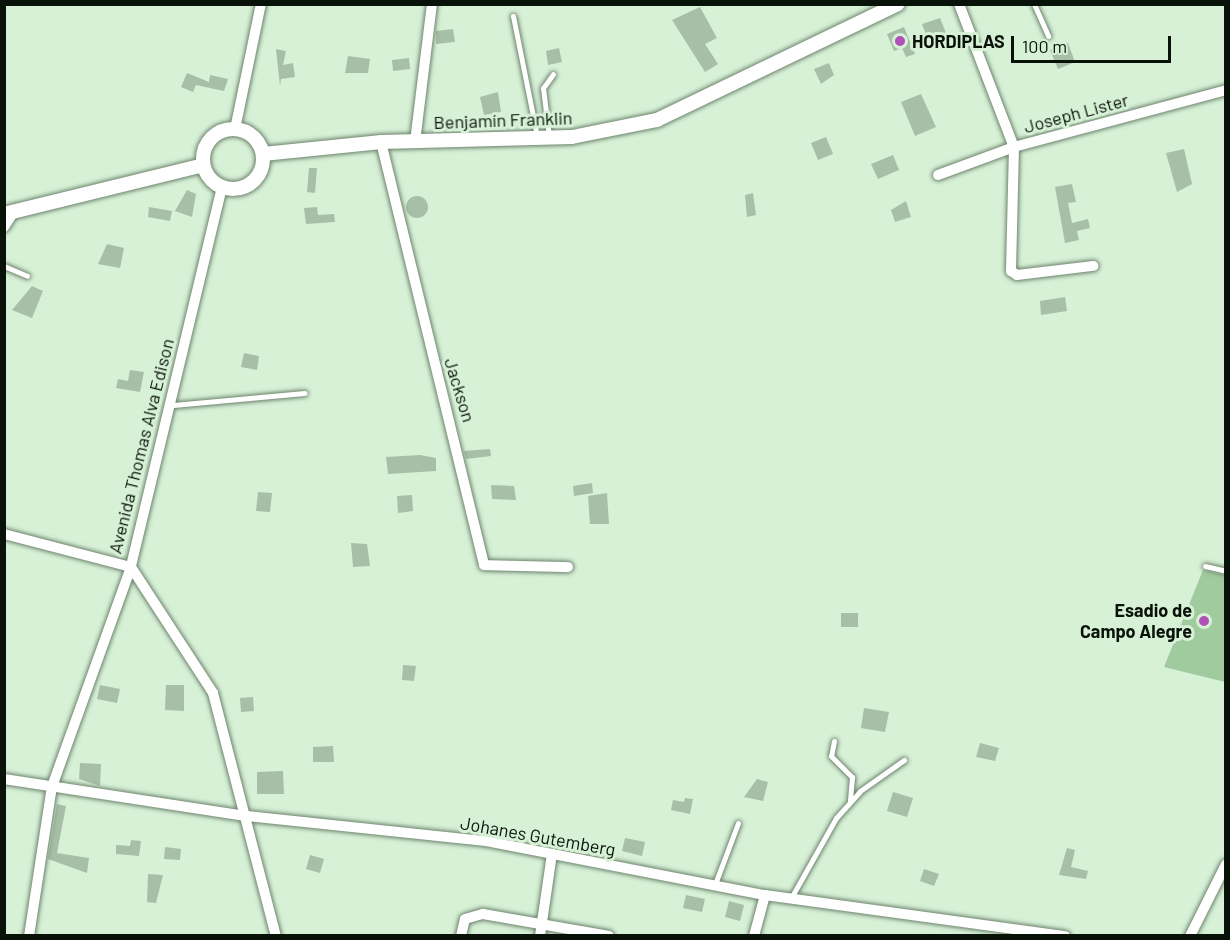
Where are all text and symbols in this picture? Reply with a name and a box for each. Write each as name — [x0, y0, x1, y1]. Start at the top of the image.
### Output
scale bar — [1014, 24, 1174, 62]
place label: HORDIPLAS — [912, 30, 1005, 52]
marker: HORDIPLAS — [893, 34, 907, 48]
text: 100 m — [1022, 35, 1067, 57]
street label: Joseph Lister — [1021, 89, 1131, 137]
street label: Benjamín Franklin — [433, 107, 573, 133]
street label: Avenida Thomas Alva Edison — [104, 336, 178, 556]
street label: Jackson — [440, 355, 480, 425]
place label: Esadio de Campo Alegre — [1080, 600, 1192, 642]
marker: Esadio de Campo Alegre — [1197, 614, 1211, 628]
street label: Johanes Gutemberg — [459, 812, 617, 860]

